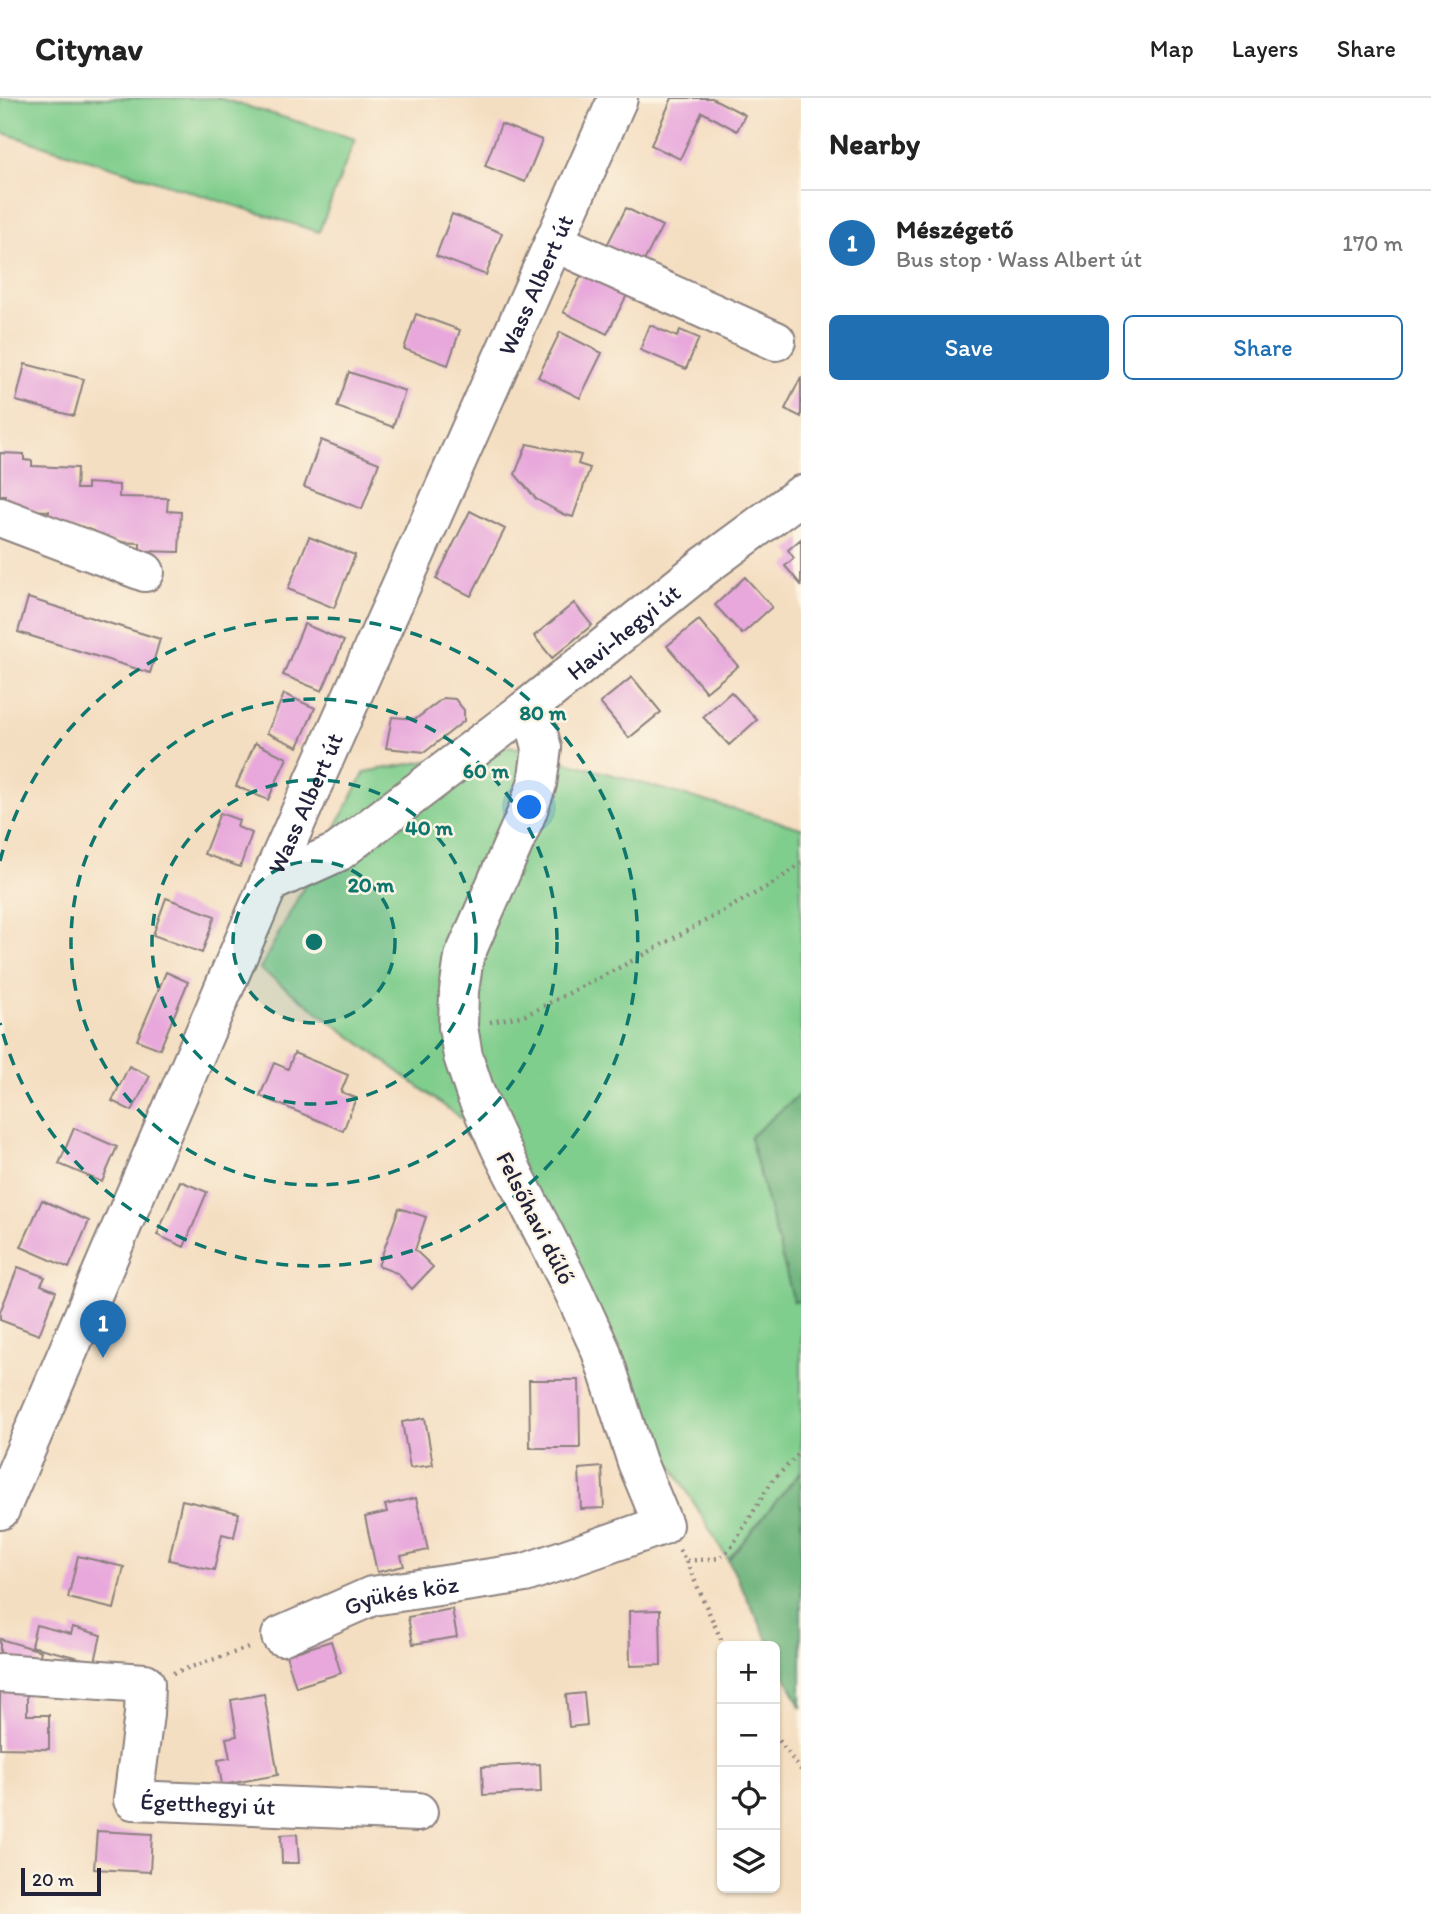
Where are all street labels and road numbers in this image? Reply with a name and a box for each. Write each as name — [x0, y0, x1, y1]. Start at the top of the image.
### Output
street label: Wass Albert út — [491, 210, 579, 360]
street label: Havi-hegyi út — [560, 577, 686, 686]
street label: Wass Albert út — [261, 728, 349, 878]
street label: Felsőhavi dűlő — [490, 1147, 582, 1289]
street label: Gyükés köz — [339, 1569, 460, 1621]
street label: Égetthegyi út — [140, 1786, 276, 1820]

